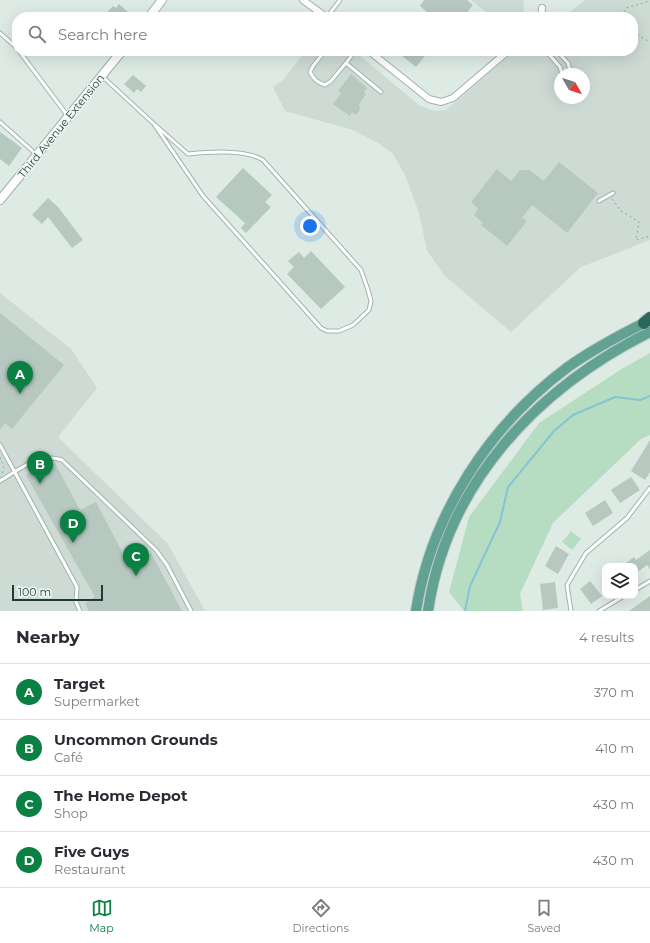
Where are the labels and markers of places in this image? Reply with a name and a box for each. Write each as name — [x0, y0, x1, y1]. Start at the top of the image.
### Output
pin: A — [7, 361, 33, 394]
pin: B — [27, 451, 53, 484]
pin: D — [60, 510, 86, 543]
pin: C — [123, 543, 149, 576]

